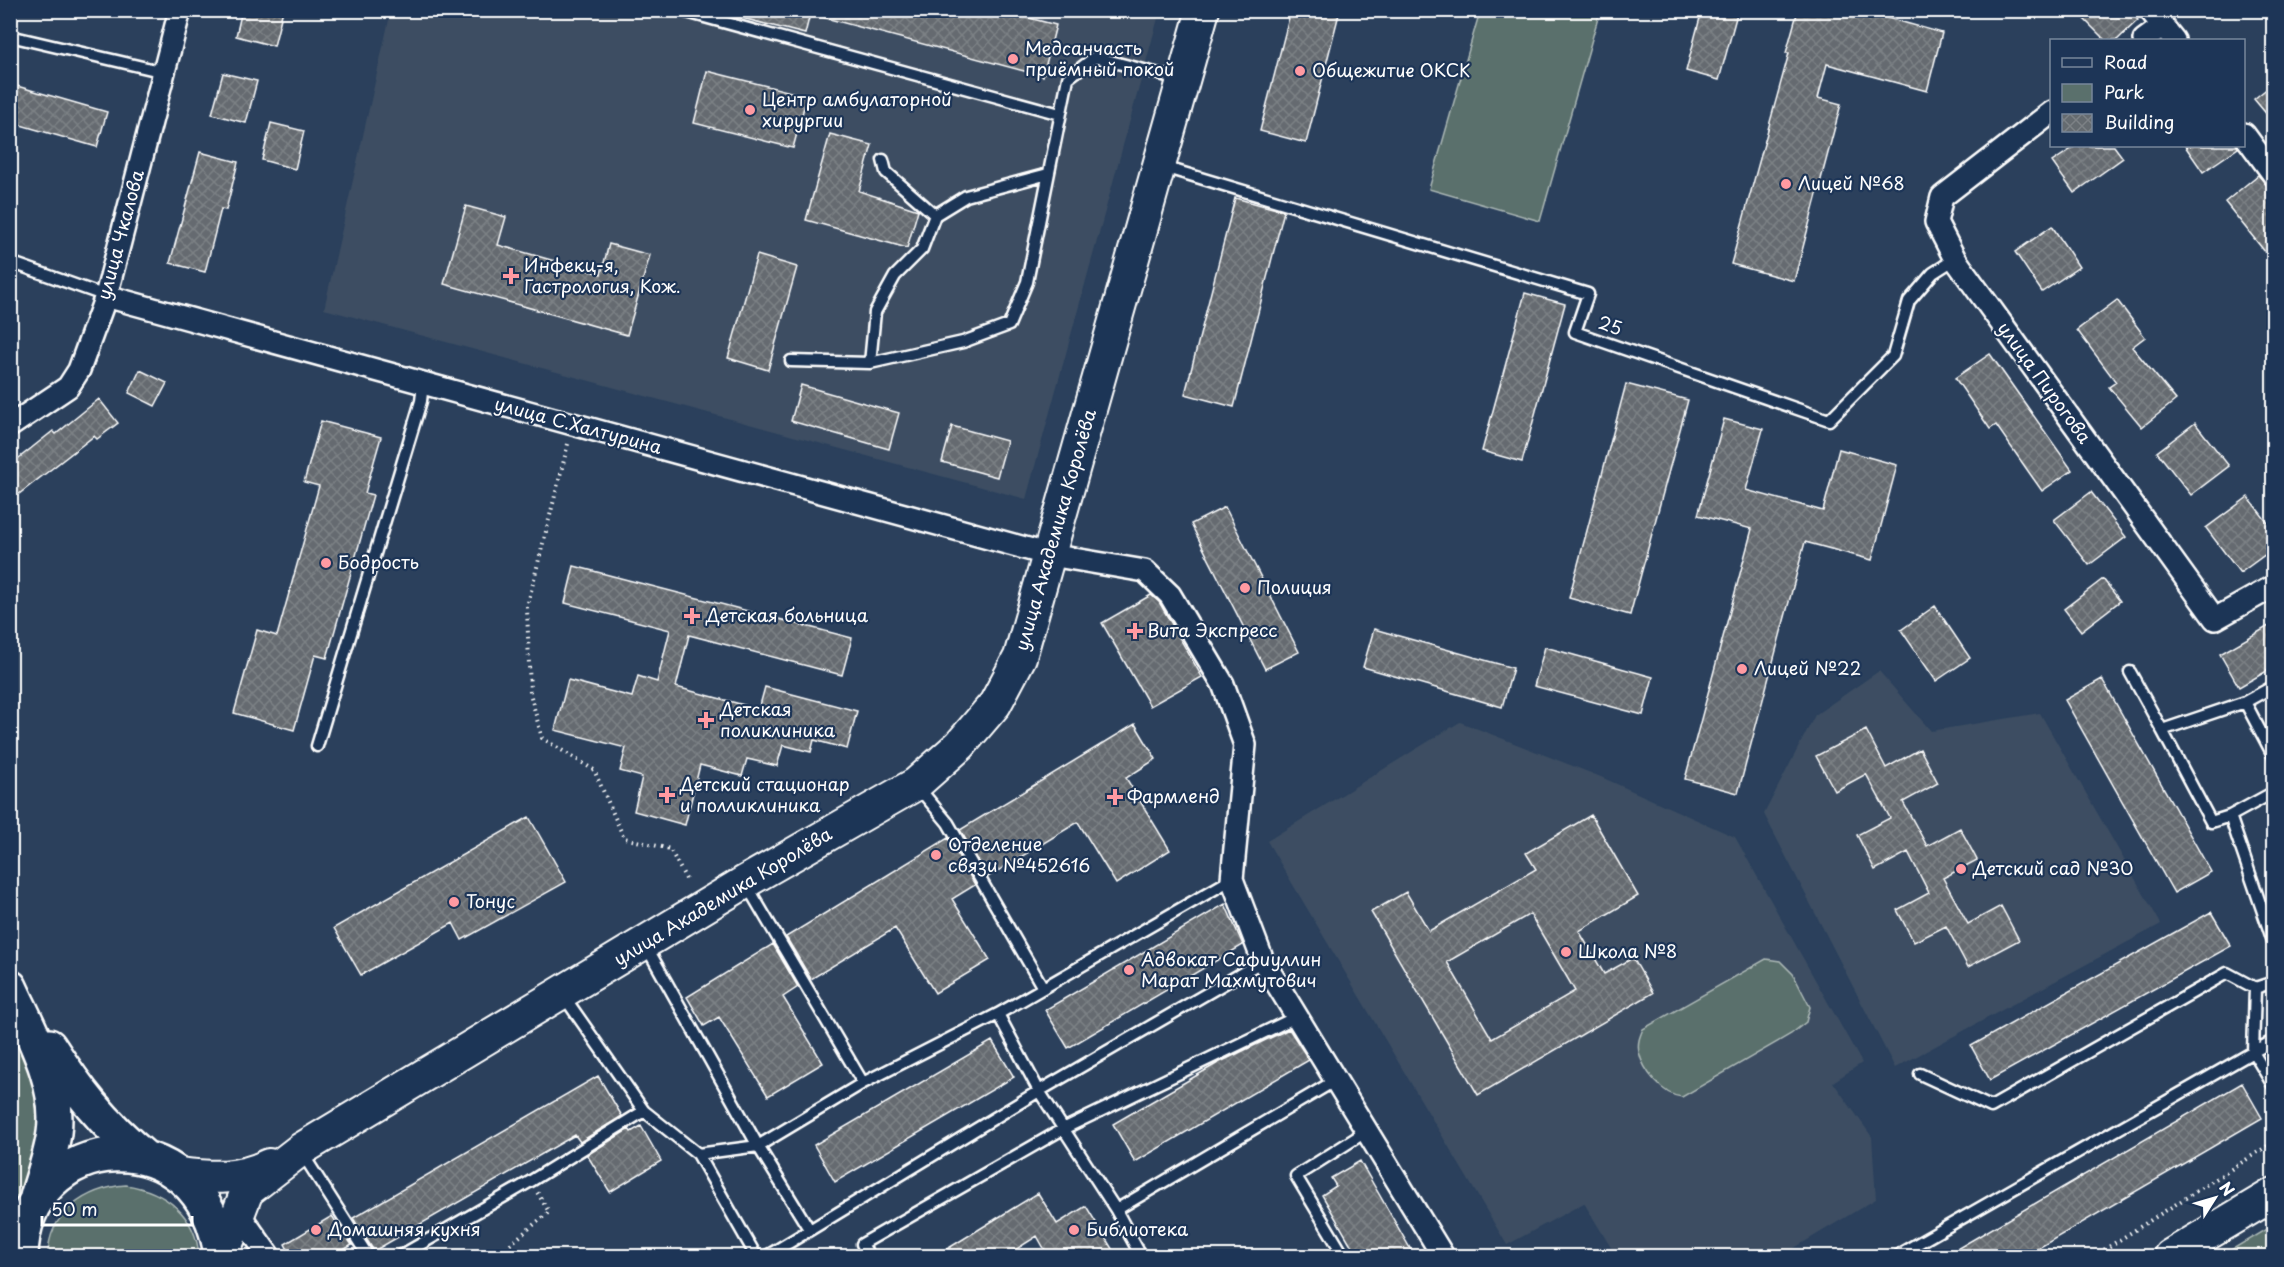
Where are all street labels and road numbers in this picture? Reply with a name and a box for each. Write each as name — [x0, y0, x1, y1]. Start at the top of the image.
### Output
street label: улица Чкалова — [89, 166, 150, 303]
street label: 25 — [1595, 308, 1626, 341]
street label: улица Пирогова — [1992, 316, 2099, 449]
street label: улица С.Халтурина — [492, 389, 666, 460]
street label: улица Академика Королёва — [1007, 405, 1102, 654]
street label: улица Академика Королёва — [608, 819, 837, 972]

